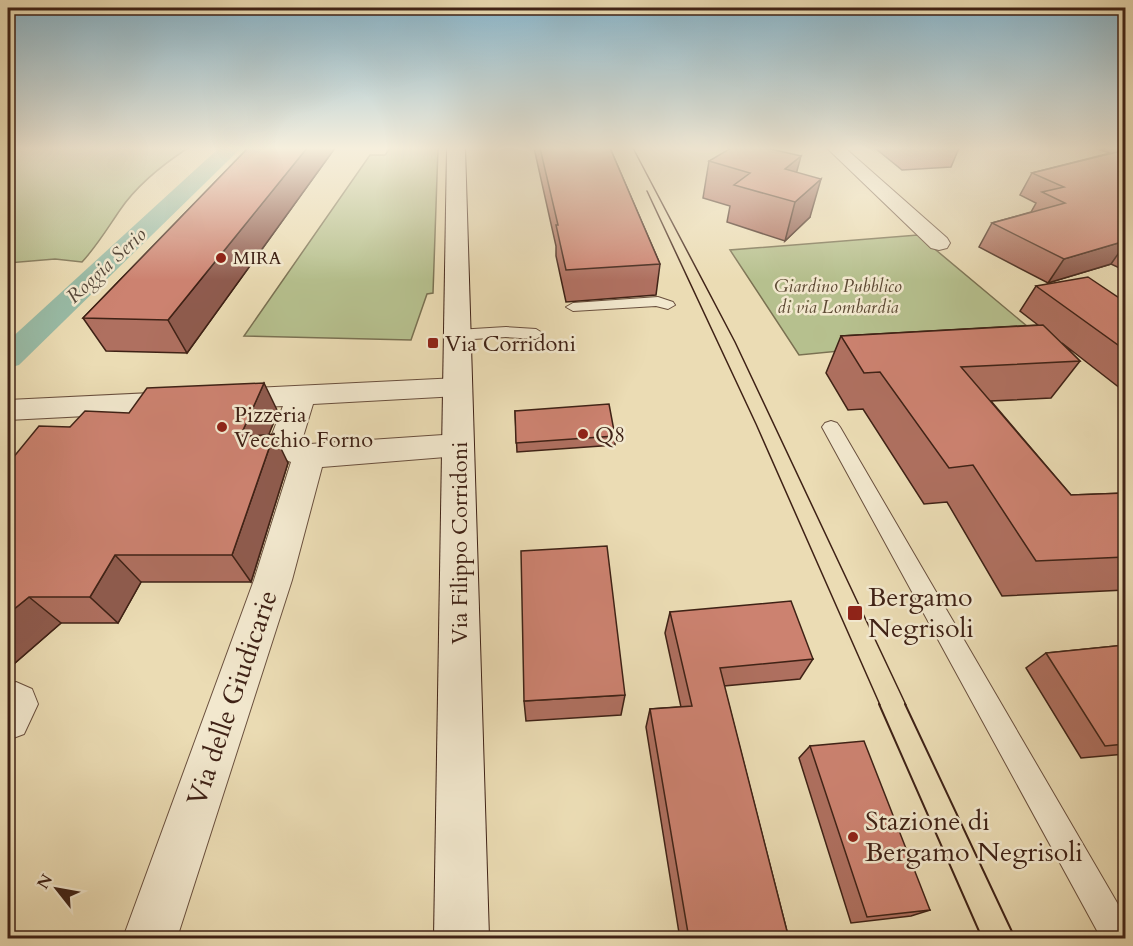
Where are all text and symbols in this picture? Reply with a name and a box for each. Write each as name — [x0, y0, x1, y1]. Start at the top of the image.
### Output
water label: Roggia Serio — [60, 221, 152, 309]
place label: MIRA — [233, 246, 282, 271]
marker: MIRA — [214, 251, 228, 265]
park label: Giardino Pubblico di via Lombardia — [774, 274, 902, 320]
place label: Via Corridoni — [445, 329, 576, 359]
marker: Via Corridoni — [426, 336, 440, 350]
place label: Pizzeria Vecchio Forno — [234, 400, 373, 455]
marker: Pizzeria Vecchio Forno — [215, 420, 229, 434]
place label: Q8 — [595, 420, 625, 450]
marker: Q8 — [576, 427, 590, 441]
street label: Via Filippo Corridoni — [445, 442, 475, 644]
place label: Bergamo Negrisoli — [868, 579, 974, 647]
street label: Via delle Giudicarie — [178, 585, 287, 811]
marker: Bergamo Negrisoli — [846, 604, 864, 622]
place label: Stazione di Bergamo Negrisoli — [865, 803, 1083, 871]
marker: Stazione di Bergamo Negrisoli — [846, 830, 860, 844]
north arrow — [27, 859, 87, 919]
text: N — [32, 870, 58, 893]

